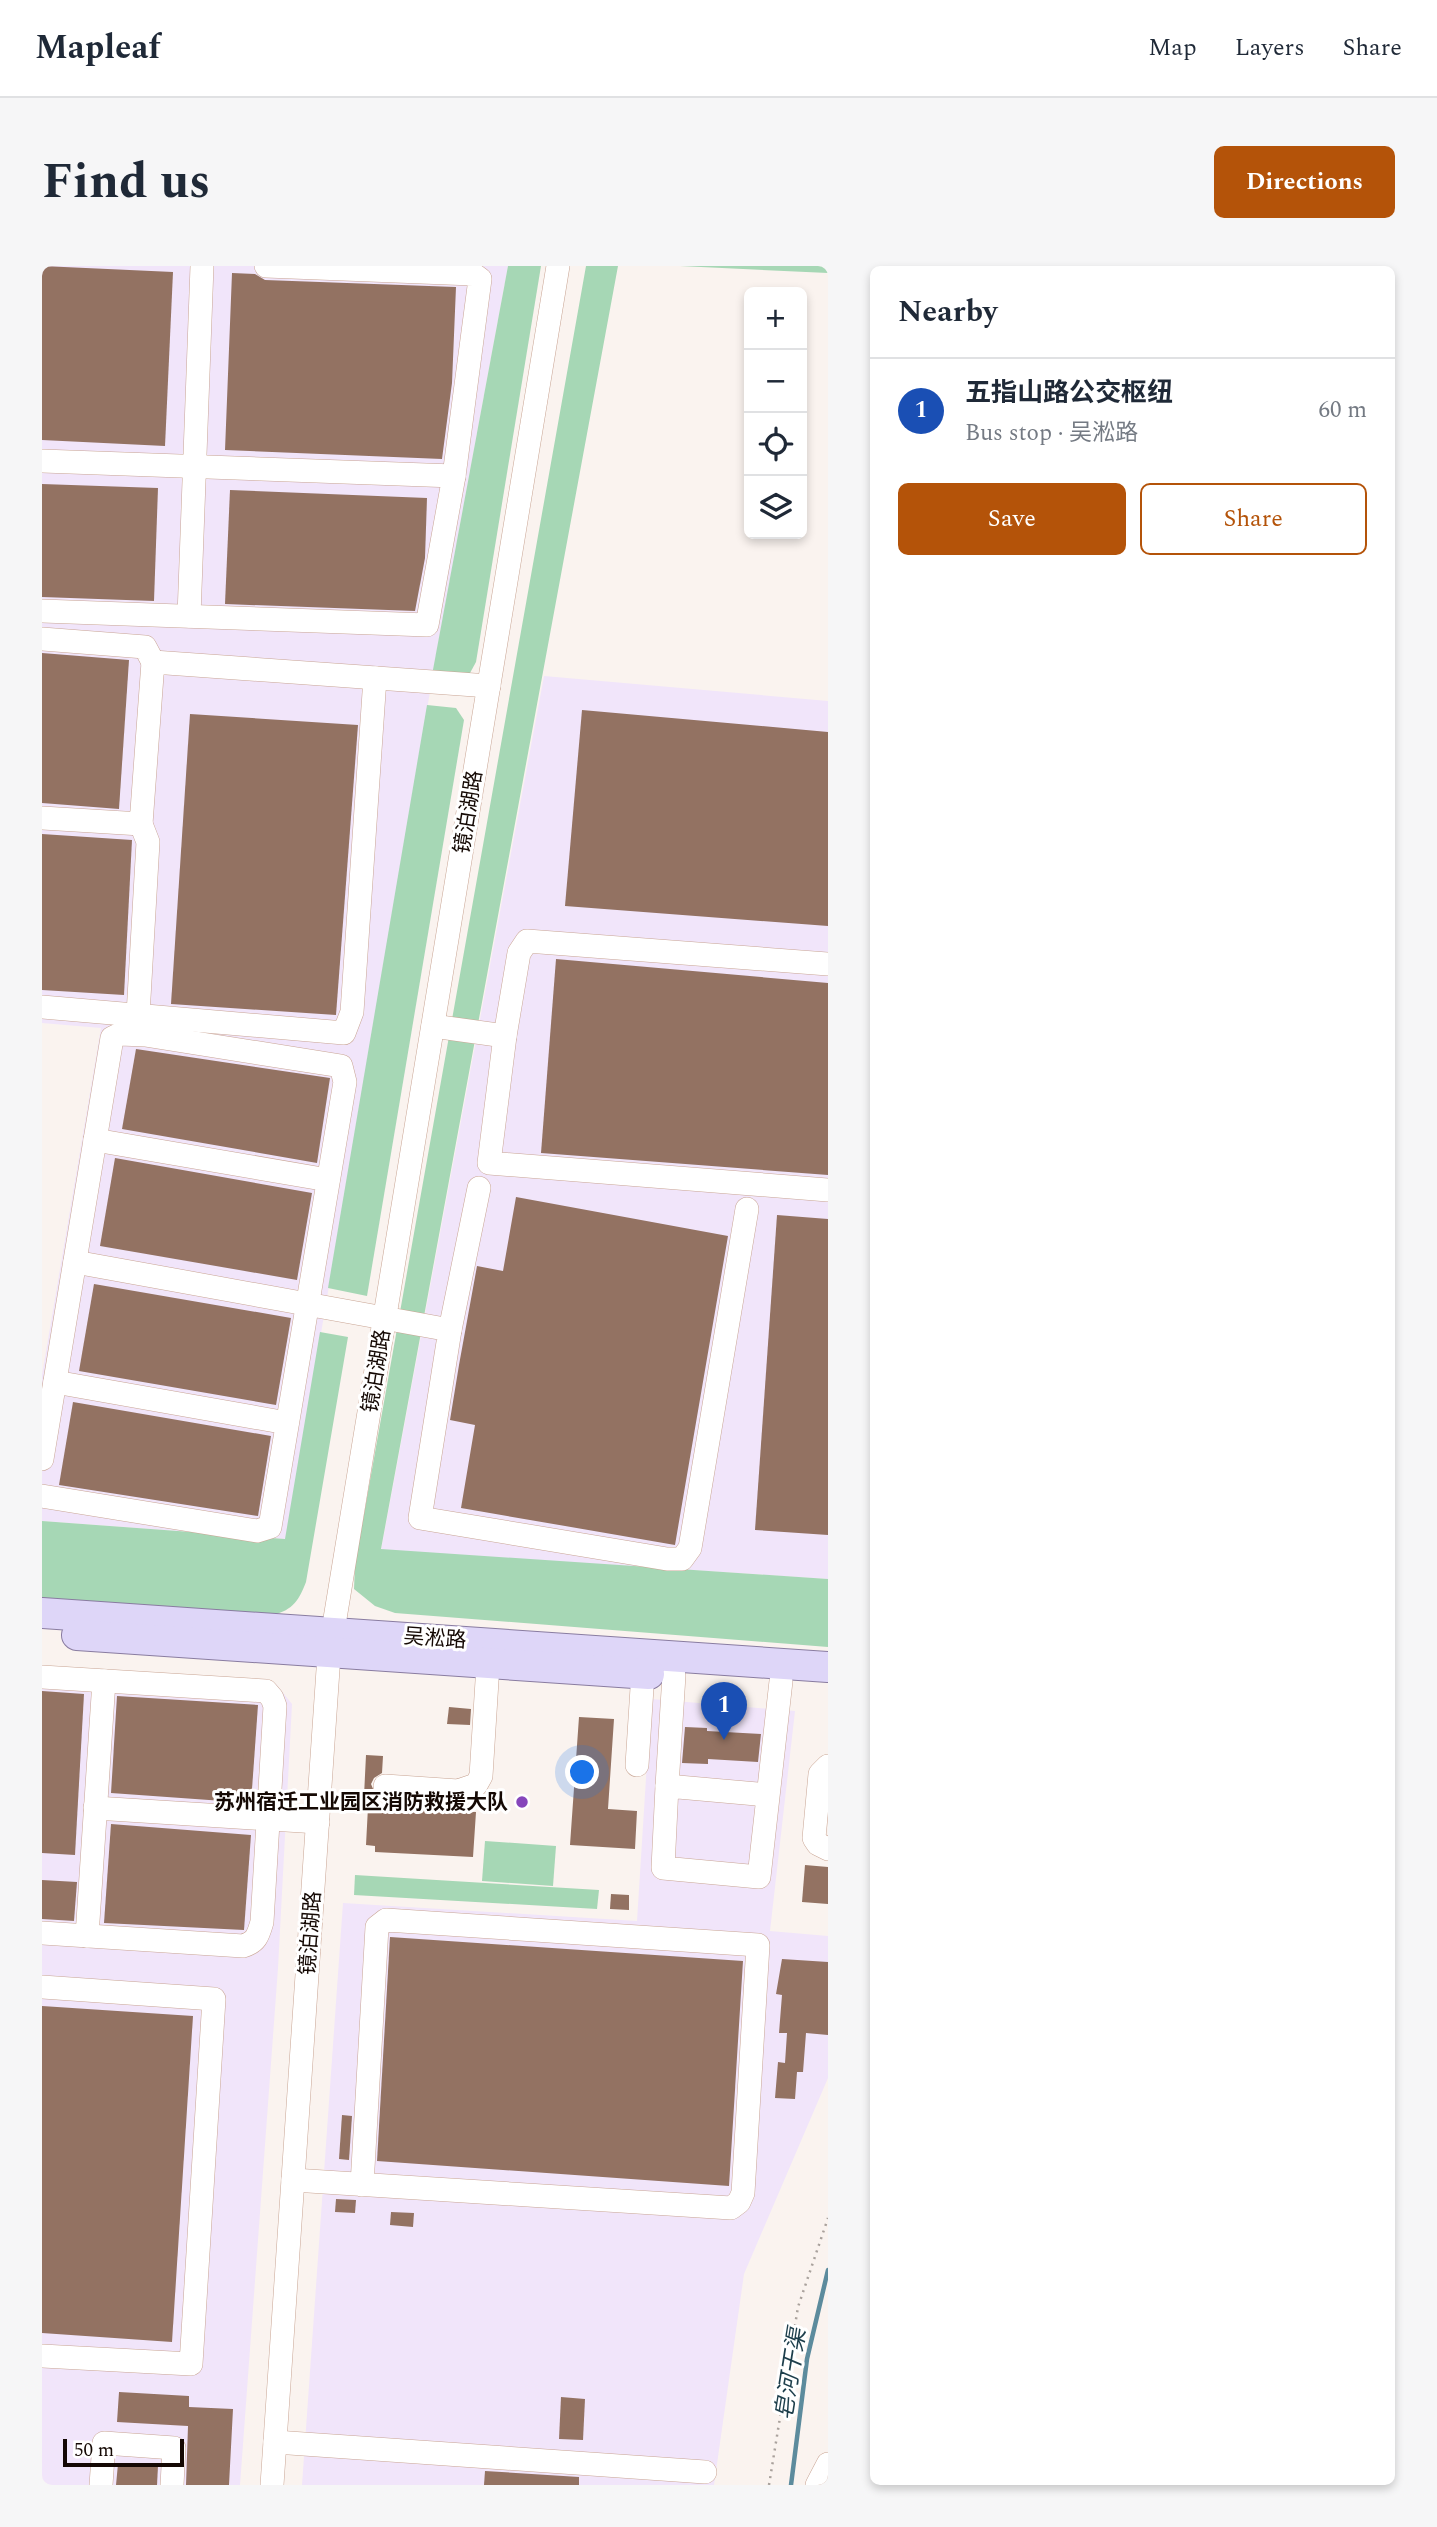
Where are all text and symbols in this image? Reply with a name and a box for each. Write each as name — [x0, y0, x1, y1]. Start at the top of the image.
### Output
text: Mapleaf — [35, 23, 161, 73]
text: Map — [1148, 30, 1197, 66]
text: Layers — [1235, 30, 1305, 66]
text: Share — [1343, 30, 1402, 66]
text: Find us — [42, 145, 210, 220]
button: Directions — [1214, 146, 1395, 218]
map controls — [744, 287, 807, 539]
button: + — [744, 287, 807, 350]
text: Nearby — [898, 289, 997, 335]
button: − — [744, 350, 807, 413]
text: 五指山路公交枢纽 — [965, 373, 1173, 413]
text: 1 — [915, 393, 927, 428]
text: 60 m — [1318, 393, 1367, 428]
button: locate — [744, 413, 807, 476]
text: Bus stop · 吴淞路 — [965, 416, 1138, 451]
button: layers — [744, 476, 807, 539]
button: Save — [898, 483, 1126, 555]
button: Share — [1140, 483, 1367, 555]
street label: 镜泊湖路 — [447, 768, 491, 856]
street label: 镜泊湖路 — [355, 1327, 399, 1415]
street label: 吴淞路 — [402, 1621, 467, 1657]
pin: 1 — [701, 1682, 747, 1740]
your location — [565, 1755, 599, 1789]
place label: 苏州宿迁工业园区消防救援大队 — [214, 1787, 508, 1819]
marker: 苏州宿迁工业园区消防救援大队 — [514, 1794, 530, 1810]
street label: 镜泊湖路 — [292, 1890, 330, 1976]
water label: 皂河干渠 — [767, 2323, 816, 2422]
scale bar — [63, 2436, 184, 2468]
text: 50 m — [74, 2436, 114, 2465]

